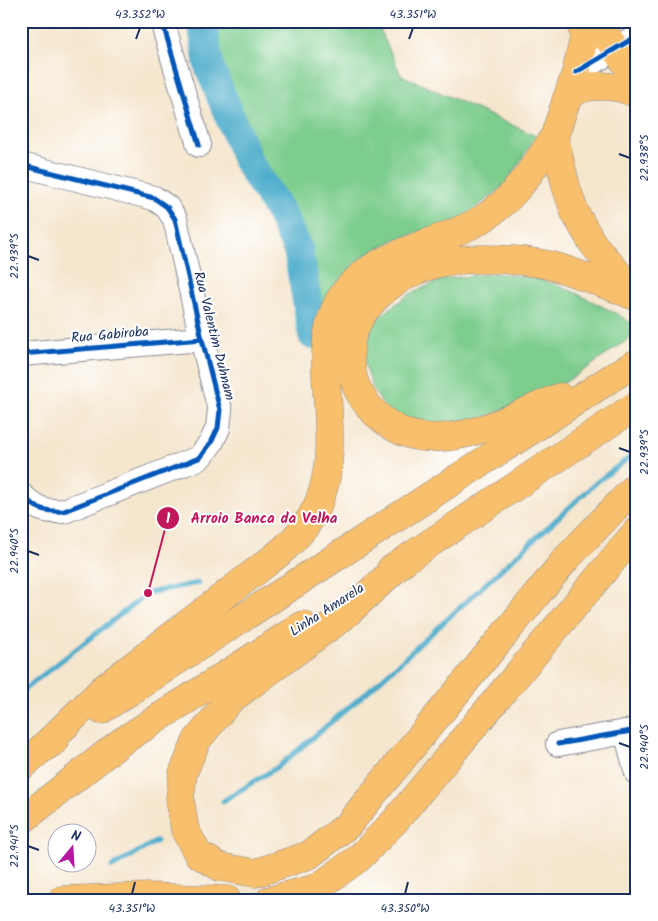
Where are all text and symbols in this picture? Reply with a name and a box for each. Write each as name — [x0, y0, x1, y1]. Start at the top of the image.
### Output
text: 43.352°W — [115, 5, 165, 24]
text: 43.351°W — [390, 5, 436, 24]
text: 22.938°S — [635, 134, 654, 182]
text: 22.939°S — [5, 232, 24, 279]
street label: Rua Valentim Duhnam — [187, 269, 241, 403]
street label: Rua Gabiroba — [70, 321, 150, 349]
text: 22.939°S — [635, 428, 654, 475]
callout: Arroio Banca da Velha — [155, 503, 347, 533]
text: 1 — [166, 507, 171, 531]
text: Arroio Banca da Velha — [191, 507, 338, 531]
text: 22.940°S — [5, 528, 24, 574]
street label: Linha Amarela — [285, 578, 369, 642]
text: 22.940°S — [635, 724, 654, 770]
text: 22.941°S — [5, 824, 24, 868]
north arrow — [48, 824, 98, 874]
text: N — [68, 825, 83, 848]
text: 43.351°W — [109, 899, 155, 918]
text: 43.350°W — [380, 899, 430, 918]

